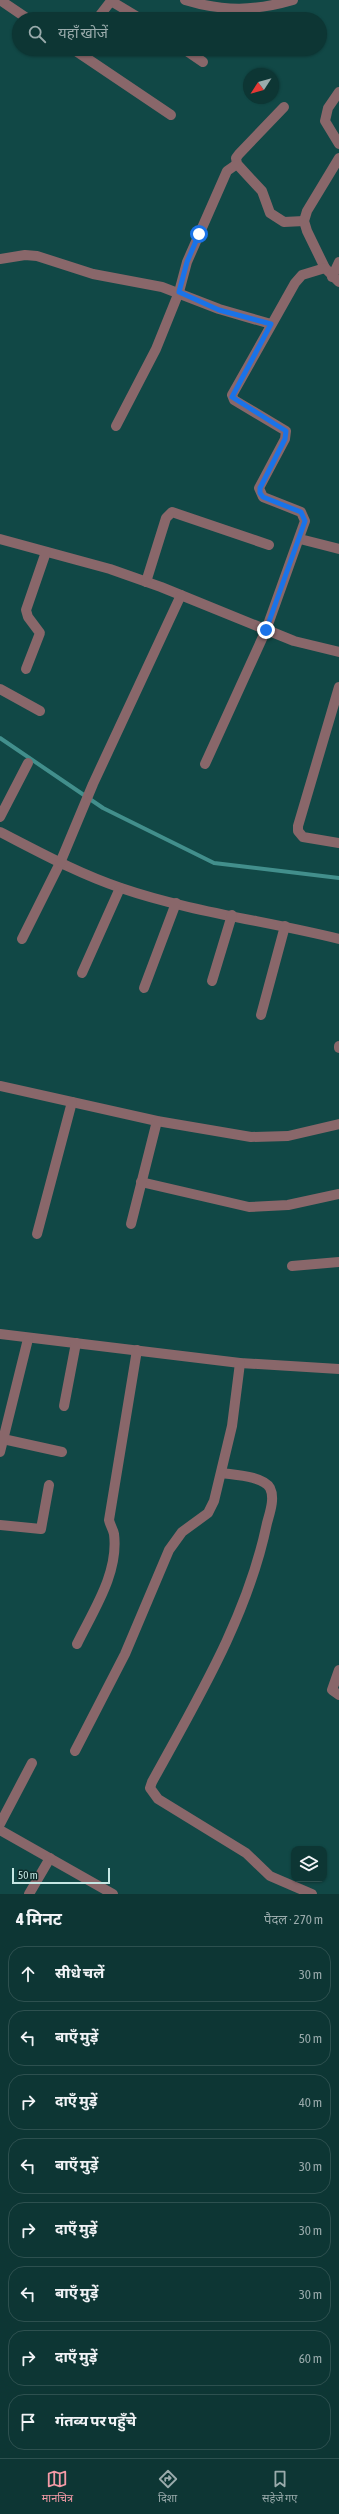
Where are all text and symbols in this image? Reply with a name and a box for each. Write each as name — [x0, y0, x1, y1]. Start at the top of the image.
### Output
search box — [12, 12, 327, 56]
icon: search — [26, 23, 48, 45]
text: यहाँ खोजें — [58, 24, 108, 41]
north arrow — [243, 68, 279, 104]
route start — [190, 225, 208, 243]
route end — [257, 621, 275, 639]
map controls — [291, 1846, 327, 1882]
button: layers — [291, 1846, 327, 1882]
scale bar — [12, 1866, 110, 1885]
text: 50 m — [18, 1869, 38, 1881]
text: 4 मिनट — [16, 1909, 62, 1929]
text: पैदल · 270 m — [264, 1912, 323, 1927]
icon: ahead — [17, 1963, 39, 1985]
text: सीधे चलें — [55, 1964, 104, 1981]
text: 30 m — [299, 1967, 322, 1982]
icon: left — [17, 2027, 39, 2049]
text: बाएँ मुड़ें — [55, 2028, 98, 2045]
text: 50 m — [299, 2031, 322, 2046]
icon: right — [17, 2091, 39, 2113]
text: दाएँ मुड़ें — [55, 2092, 97, 2109]
text: 40 m — [299, 2095, 322, 2110]
icon: left — [17, 2155, 39, 2177]
text: बाएँ मुड़ें — [55, 2156, 98, 2173]
text: 30 m — [299, 2159, 322, 2174]
icon: right — [17, 2219, 39, 2241]
text: दाएँ मुड़ें — [55, 2220, 97, 2237]
text: 30 m — [299, 2223, 322, 2238]
icon: left — [17, 2283, 39, 2305]
text: बाएँ मुड़ें — [55, 2284, 98, 2301]
text: 30 m — [299, 2287, 322, 2302]
icon: right — [17, 2347, 39, 2369]
text: दाएँ मुड़ें — [55, 2348, 97, 2365]
text: 60 m — [299, 2351, 322, 2366]
icon: arrive — [17, 2411, 39, 2433]
text: गंतव्य पर पहुँचे — [55, 2412, 136, 2429]
tab: मानचित्र — [42, 2468, 73, 2506]
tab: दिशा — [157, 2468, 179, 2506]
tab: सहेजे गए — [262, 2468, 297, 2506]

